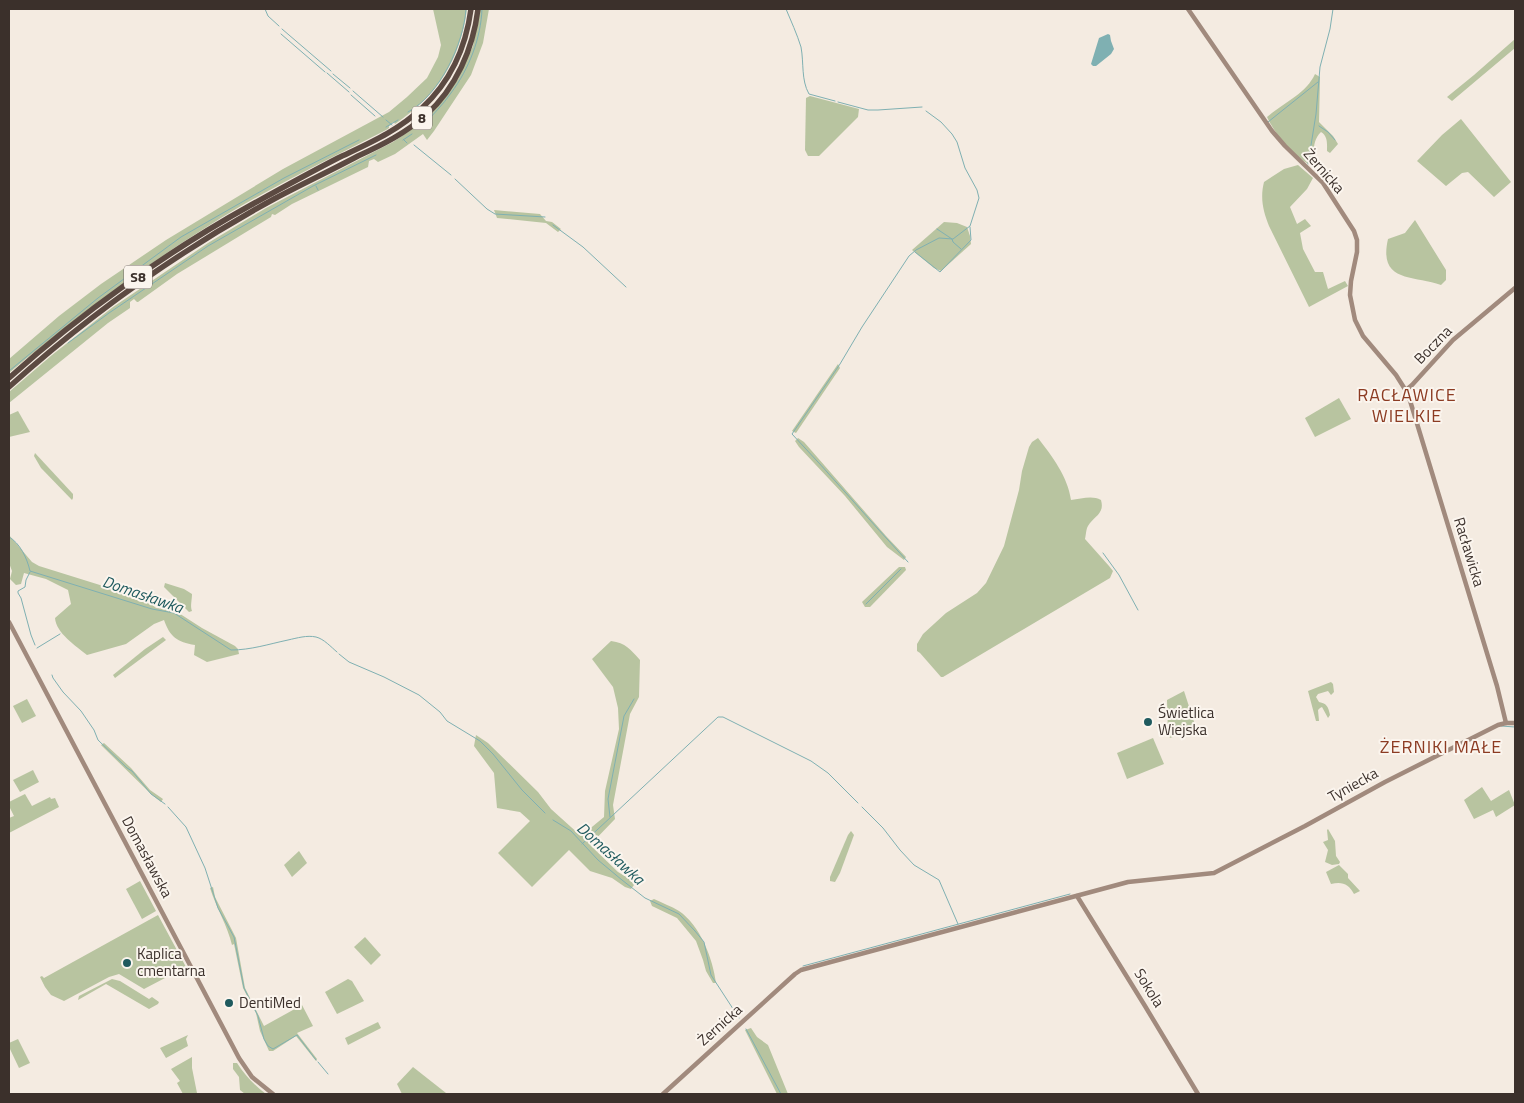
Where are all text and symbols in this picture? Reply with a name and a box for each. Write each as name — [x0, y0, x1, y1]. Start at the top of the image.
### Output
road number: 8 — [412, 106, 432, 130]
street label: Żernicka — [1298, 143, 1351, 199]
road number: S8 — [124, 266, 152, 288]
street label: Boczna — [1408, 320, 1457, 369]
district label: RACŁAWICE WIELKIE — [1357, 381, 1457, 429]
street label: Racławicka — [1448, 514, 1491, 590]
water label: Domasławka — [99, 569, 187, 619]
place label: Świetlica Wiejska — [1158, 701, 1215, 741]
marker: Świetlica Wiejska — [1142, 716, 1154, 728]
district label: ŻERNIKI MAŁE — [1380, 733, 1502, 760]
street label: Tyniecka — [1323, 761, 1382, 808]
street label: Domasławska — [116, 812, 179, 902]
water label: Domasławka — [572, 816, 651, 891]
place label: Kaplica cmentarna — [137, 942, 206, 982]
marker: Kaplica cmentarna — [121, 957, 133, 969]
street label: Sokola — [1129, 964, 1171, 1012]
place label: DentiMed — [239, 991, 301, 1014]
marker: DentiMed — [223, 997, 235, 1009]
street label: Żernicka — [692, 998, 747, 1051]

